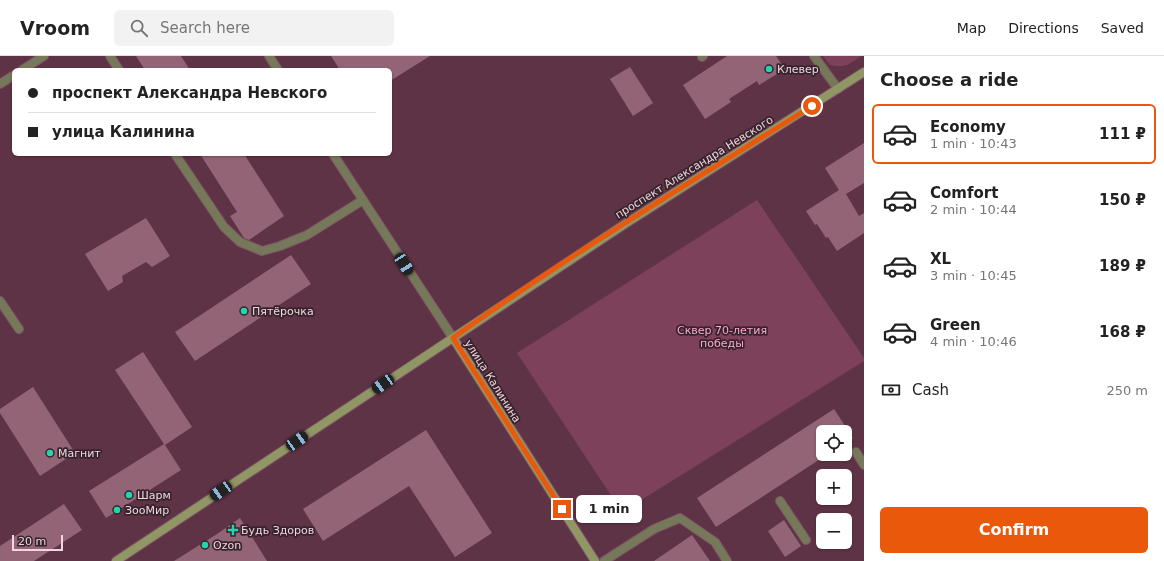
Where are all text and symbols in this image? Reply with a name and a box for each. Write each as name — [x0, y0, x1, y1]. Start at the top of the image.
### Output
search box — [114, 10, 394, 46]
text: Vroom — [20, 17, 90, 39]
icon: search — [128, 17, 150, 39]
text: Search here — [160, 19, 250, 37]
text: Map — [957, 20, 986, 36]
text: Directions — [1008, 20, 1079, 36]
text: Saved — [1101, 20, 1144, 36]
place label: Клевер — [777, 63, 819, 76]
marker: Клевер — [764, 64, 774, 74]
text: Choose a ride — [880, 69, 1019, 90]
text: проспект Александра Невского — [52, 84, 327, 102]
route start — [803, 97, 821, 115]
street label: проспект Александра Невского — [613, 113, 776, 222]
icon: car — [882, 116, 918, 152]
text: Economy — [930, 118, 1006, 136]
text: улица Калинина — [52, 123, 195, 141]
text: 111 ₽ — [1099, 125, 1146, 143]
text: 1 min · 10:43 — [930, 136, 1017, 151]
icon: car — [882, 182, 918, 218]
text: Comfort — [930, 184, 998, 202]
text: 150 ₽ — [1099, 191, 1146, 209]
text: 2 min · 10:44 — [930, 202, 1017, 217]
icon: car — [882, 248, 918, 284]
text: XL — [930, 250, 951, 268]
car — [392, 251, 416, 277]
text: 189 ₽ — [1099, 257, 1146, 275]
text: 3 min · 10:45 — [930, 268, 1017, 283]
place label: Пятёрочка — [252, 305, 314, 318]
marker: Пятёрочка — [239, 306, 249, 316]
icon: car — [882, 314, 918, 350]
text: Green — [930, 316, 981, 334]
text: 168 ₽ — [1099, 323, 1146, 341]
park label: Сквер 70-летия победы — [677, 324, 767, 350]
text: 4 min · 10:46 — [930, 334, 1017, 349]
street label: улица Калинина — [462, 337, 523, 425]
car — [370, 372, 396, 396]
icon: cash — [880, 379, 902, 401]
text: Cash — [912, 381, 949, 399]
text: 250 m — [1106, 383, 1148, 398]
map controls — [816, 425, 852, 549]
button: locate — [816, 425, 852, 461]
car — [284, 429, 310, 453]
place label: Магнит — [58, 447, 101, 460]
marker: Магнит — [45, 448, 55, 458]
button: + — [816, 469, 852, 505]
car — [208, 479, 234, 503]
place label: Шарм — [137, 489, 171, 502]
marker: Шарм — [124, 490, 134, 500]
callout: 1 min — [576, 495, 642, 523]
route end — [553, 500, 571, 518]
text: 1 min — [589, 501, 629, 516]
place label: ЗооМир — [125, 504, 169, 517]
marker: ЗооМир — [112, 505, 122, 515]
button: Confirm — [880, 507, 1148, 553]
button: − — [816, 513, 852, 549]
place label: Будь Здоров — [241, 524, 314, 537]
marker: Будь Здоров — [228, 525, 238, 535]
scale bar — [12, 533, 63, 552]
text: 20 m — [18, 535, 46, 548]
place label: Ozon — [213, 539, 241, 552]
marker: Ozon — [200, 540, 210, 550]

